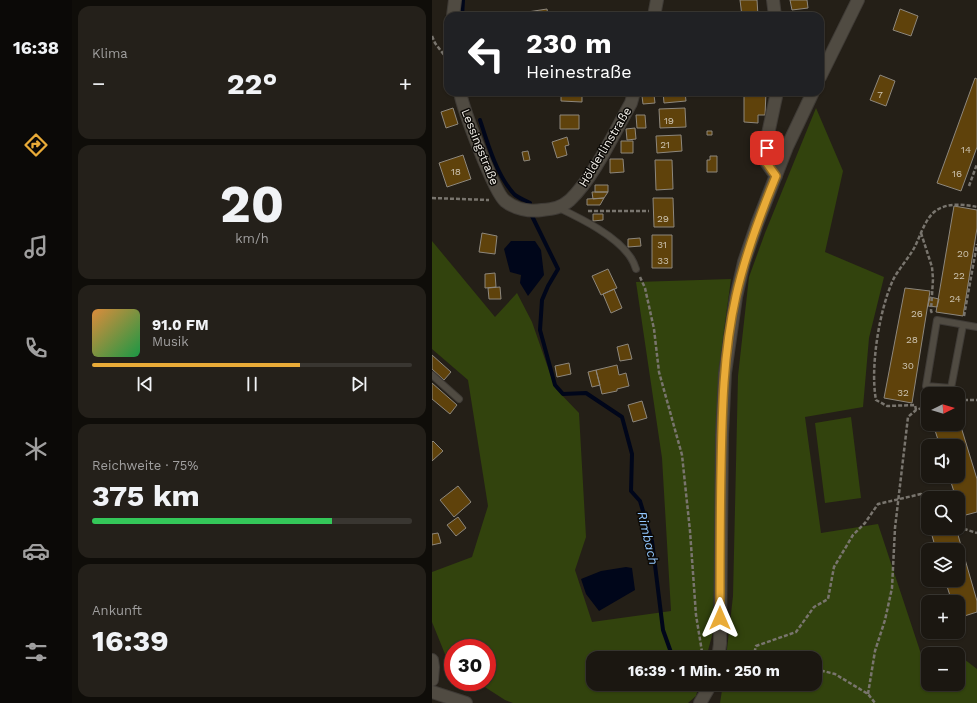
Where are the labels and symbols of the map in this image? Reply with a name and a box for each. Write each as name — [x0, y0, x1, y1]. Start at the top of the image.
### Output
house number: 7 — [877, 89, 883, 100]
street label: Hölderlinstraße — [576, 105, 634, 189]
street label: Lessingstraße — [458, 107, 502, 187]
house number: 19 — [664, 115, 674, 126]
pin — [750, 131, 784, 165]
house number: 21 — [660, 139, 670, 150]
house number: 14 — [961, 144, 971, 155]
house number: 18 — [451, 166, 461, 177]
house number: 16 — [952, 168, 962, 179]
house number: 29 — [657, 213, 669, 224]
house number: 31 — [657, 239, 667, 250]
house number: 20 — [957, 248, 969, 259]
house number: 33 — [657, 255, 669, 266]
house number: 22 — [953, 270, 965, 281]
house number: 24 — [949, 293, 961, 304]
house number: 26 — [911, 308, 923, 319]
house number: 28 — [906, 334, 918, 345]
house number: 30 — [902, 360, 914, 371]
house number: 32 — [897, 387, 909, 398]
north arrow — [921, 387, 965, 431]
water label: Rimbach — [635, 510, 661, 566]
position arrow — [699, 597, 741, 639]
speed limit sign: 30 — [444, 639, 496, 691]

